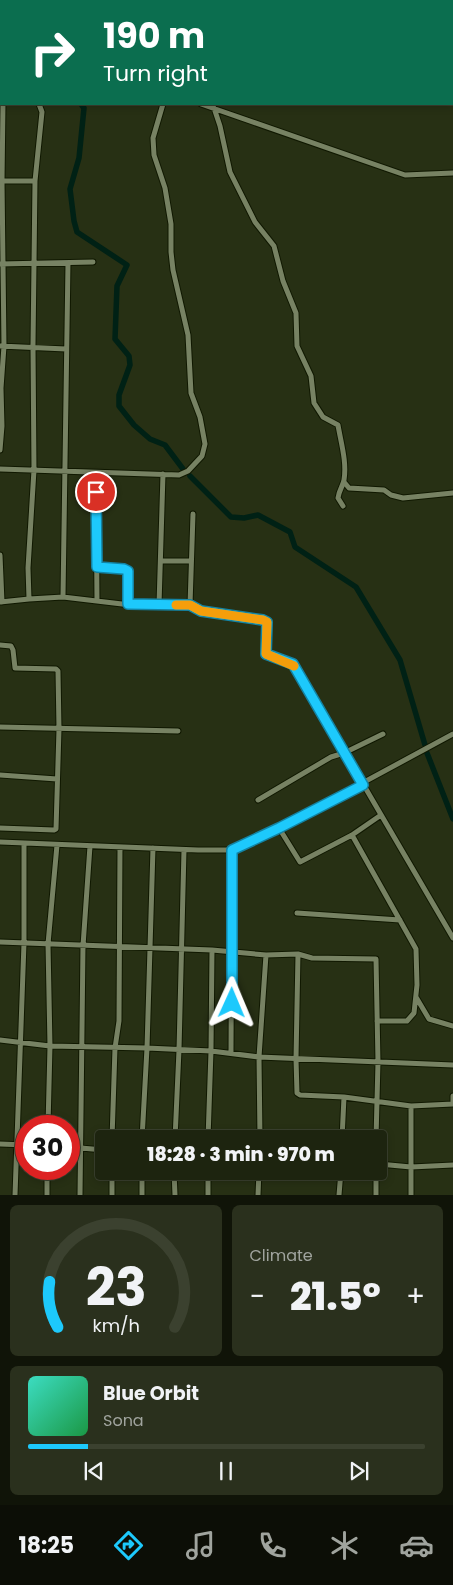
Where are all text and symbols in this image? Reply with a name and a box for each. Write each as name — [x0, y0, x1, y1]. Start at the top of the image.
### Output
text: 190 m — [103, 11, 205, 60]
icon: right — [20, 20, 85, 85]
text: Turn right — [103, 58, 208, 89]
pin — [75, 471, 117, 513]
icon: arrive — [82, 478, 110, 506]
position arrow — [205, 976, 257, 1028]
speed limit sign: 30 — [15, 1115, 80, 1180]
text: 18:28 · 3 min · 970 m — [147, 1141, 335, 1168]
text: Climate — [250, 1244, 313, 1267]
text: 23 — [85, 1251, 146, 1324]
text: 21.5° — [290, 1270, 381, 1323]
text: − — [250, 1277, 265, 1316]
text: + — [406, 1277, 425, 1316]
text: km/h — [92, 1313, 140, 1338]
text: Blue Orbit — [103, 1380, 199, 1407]
text: Sona — [103, 1409, 144, 1432]
icon: previous — [80, 1457, 108, 1485]
icon: pause — [212, 1457, 240, 1485]
icon: next — [345, 1457, 373, 1485]
icon: directions — [111, 1528, 146, 1563]
icon: music — [183, 1528, 218, 1563]
icon: phone — [255, 1528, 290, 1563]
icon: climate — [327, 1528, 362, 1563]
icon: car — [399, 1528, 434, 1563]
text: 18:25 — [19, 1530, 74, 1561]

